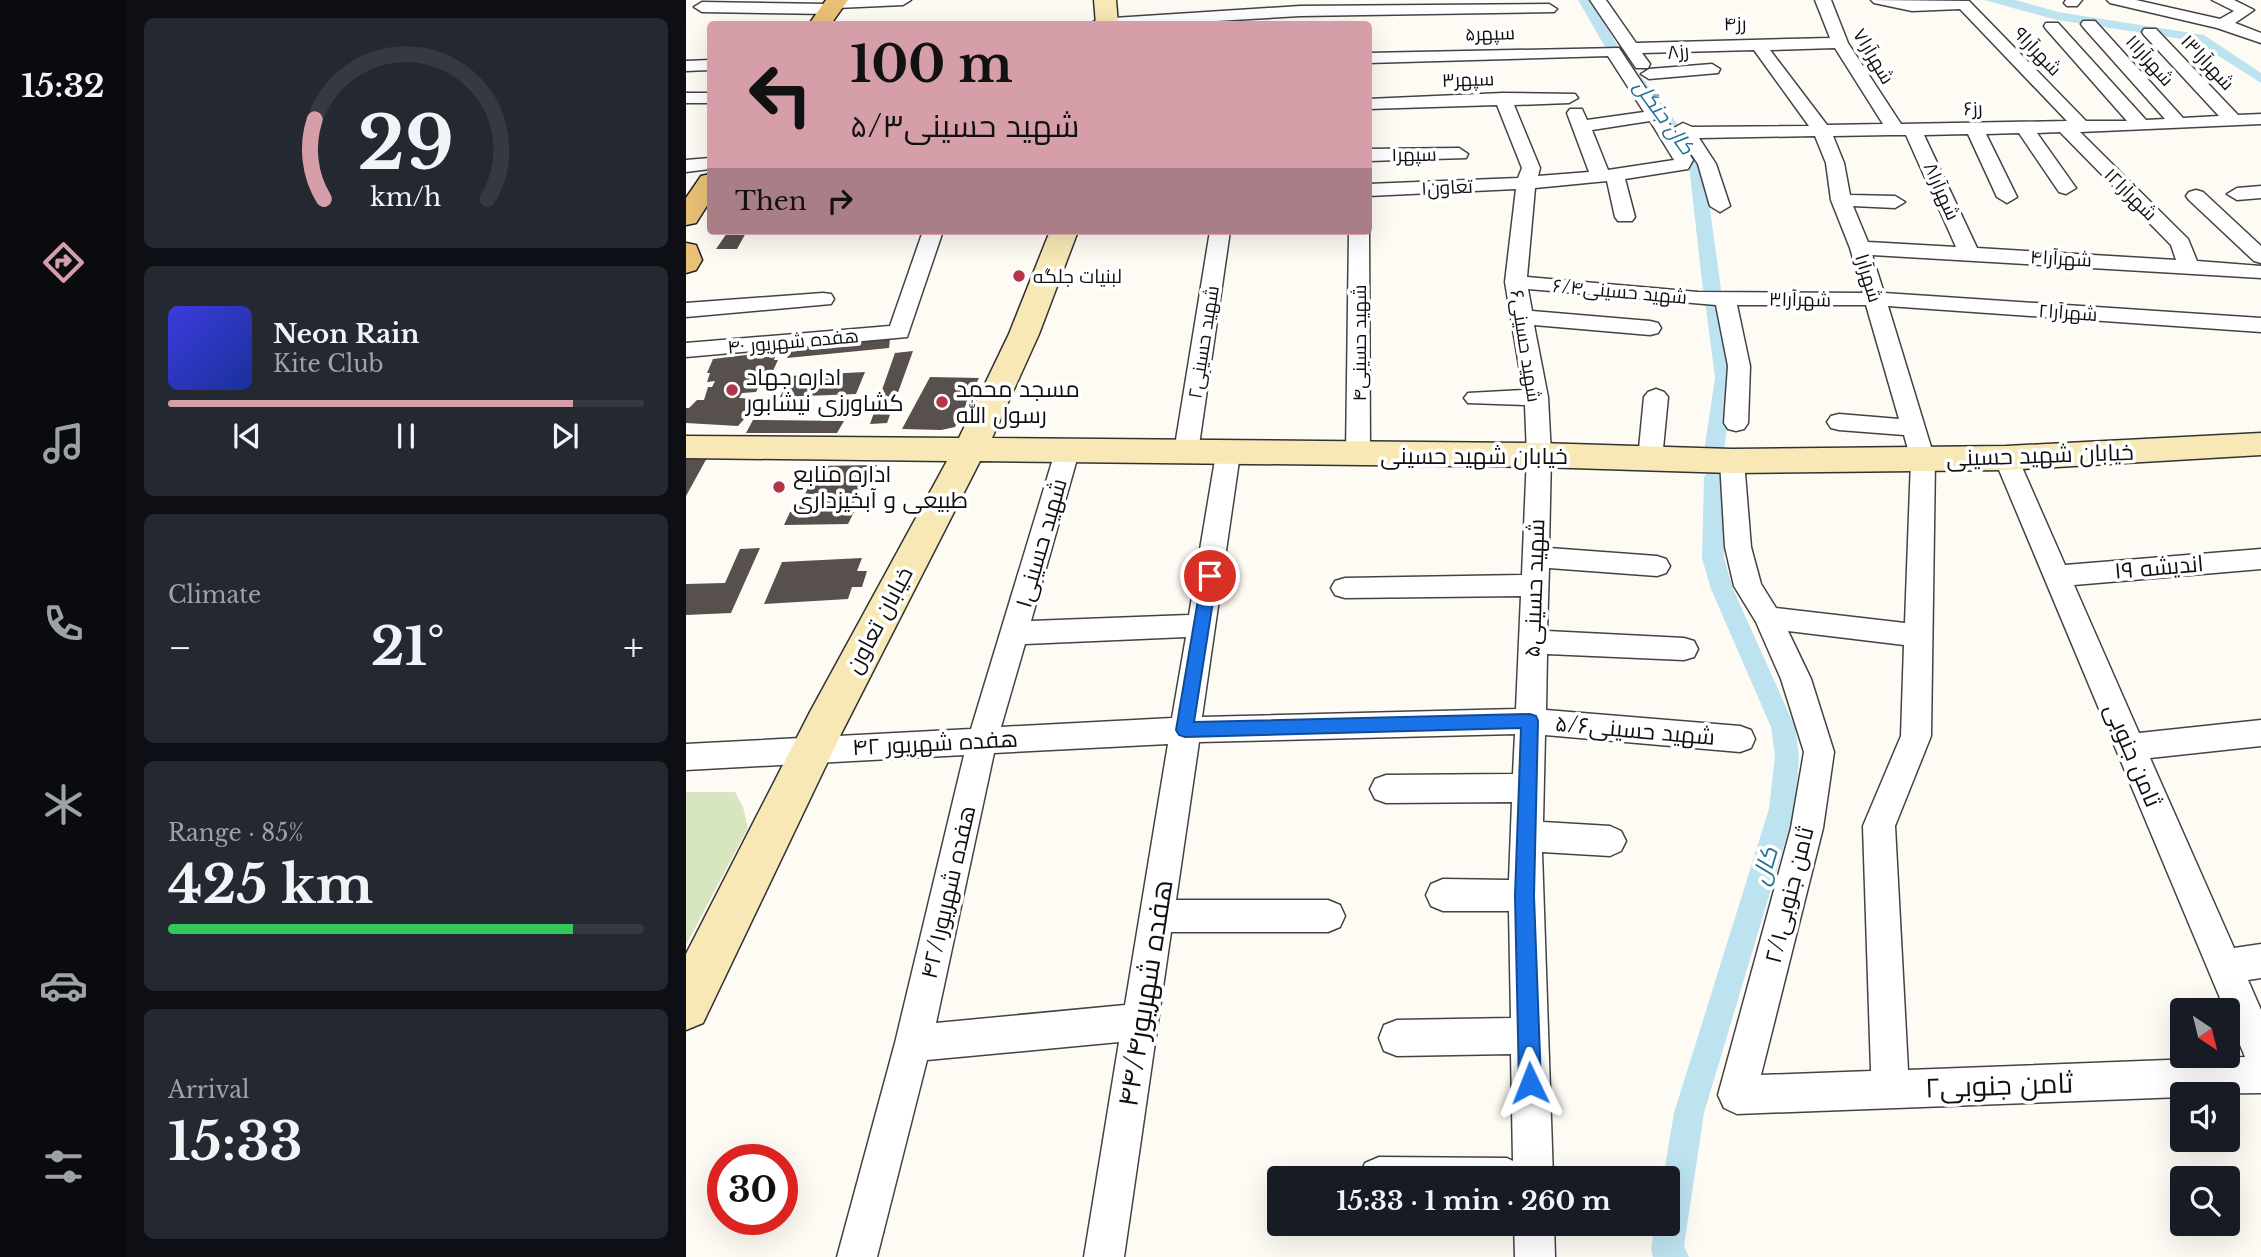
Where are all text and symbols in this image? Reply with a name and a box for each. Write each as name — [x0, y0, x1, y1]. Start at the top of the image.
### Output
street label: رز۴ — [1723, 12, 1747, 35]
street label: سپهر۵ — [1465, 21, 1515, 46]
street label: شهرآرا۹ — [2009, 22, 2066, 81]
street label: شهرآرا۷ — [1848, 24, 1899, 88]
street label: شهرآرا۱۱ — [2121, 30, 2179, 91]
street label: شهرآرا۱۳ — [2176, 30, 2239, 95]
text: 100 m — [850, 34, 1013, 95]
street label: رز۸ — [1666, 39, 1690, 64]
icon: left — [735, 49, 826, 140]
text: 15:32 — [21, 66, 105, 106]
street label: سپهر۳ — [1441, 67, 1495, 92]
water label: کال جنگل — [1628, 74, 1700, 160]
street label: رز۶ — [1963, 97, 1983, 120]
text: 29 — [358, 98, 454, 189]
text: شهید حسینی۵/۳ — [850, 106, 1080, 146]
street label: سپهر۱ — [1391, 143, 1437, 166]
street label: شهرآرا۸ — [1919, 159, 1964, 224]
street label: شهرآرا۱۲ — [2100, 163, 2162, 225]
street label: تعاون۱ — [1421, 175, 1473, 200]
text: km/h — [371, 182, 441, 213]
icon: right — [821, 182, 859, 220]
text: Then — [735, 185, 807, 217]
icon: directions — [39, 238, 88, 287]
street label: شهرآرا۴ — [2030, 245, 2092, 272]
street label: شهرآرا — [1850, 251, 1887, 305]
place label: لبنیات جلگه — [1033, 265, 1122, 288]
marker: لبنیات جلگه — [1011, 268, 1027, 284]
street label: شهید حسینی۶/۴ — [1552, 274, 1688, 309]
street label: شهید حسینی۲ — [1183, 284, 1224, 400]
street label: شهید حسینی۴ — [1348, 285, 1371, 401]
street label: شهرآرا۳ — [1769, 287, 1831, 312]
street label: شهید حسینی۶ — [1505, 288, 1546, 404]
street label: شهرآرا۲ — [2038, 299, 2098, 326]
text: Neon Rain — [273, 318, 419, 350]
street label: هفده شهریور ۴۰ — [726, 324, 860, 359]
text: Kite Club — [273, 350, 384, 378]
place label: اداره جهاد کشاورزی نیشابور — [744, 363, 904, 417]
place label: مسجد محمد رسول الله — [956, 375, 1080, 429]
marker: اداره جهاد کشاورزی نیشابور — [724, 382, 740, 398]
marker: مسجد محمد رسول الله — [934, 394, 950, 410]
icon: previous — [228, 417, 266, 455]
icon: pause — [387, 417, 425, 455]
icon: next — [546, 417, 584, 455]
icon: music — [39, 419, 88, 468]
street label: خیابان شهید حسینی — [1946, 438, 2134, 472]
street label: خیابان شهید حسینی — [1380, 442, 1568, 470]
place label: اداره منابع طبیعی و آبخیزداری — [793, 460, 968, 514]
street label: شهید حسینی۱ — [1009, 475, 1073, 611]
marker: اداره منابع طبیعی و آبخیزداری — [771, 479, 787, 495]
street label: شهید حسینی۵ — [1518, 518, 1550, 658]
pin — [1180, 546, 1240, 606]
street label: اندیشه ۱۹ — [2113, 549, 2205, 585]
icon: arrive — [1191, 557, 1229, 595]
street label: خیابان تعاون — [839, 562, 919, 678]
text: Climate — [168, 581, 261, 609]
icon: phone — [39, 599, 88, 648]
text: 21° — [371, 615, 445, 679]
text: − — [168, 624, 192, 671]
text: + — [623, 624, 644, 671]
street label: ثامن جنوبی — [2099, 699, 2167, 811]
street label: شهید حسینی۵/۶ — [1554, 709, 1716, 751]
street label: هفده شهریور ۴۲ — [851, 725, 1019, 761]
icon: climate — [39, 780, 88, 829]
street label: هفده شهریور۴۲/۱ — [914, 803, 982, 981]
text: Range · 85% — [168, 819, 304, 847]
street label: ثامن جنوبی۲/۱ — [1759, 824, 1819, 966]
water label: کال — [1745, 843, 1784, 888]
text: 425 km — [168, 853, 373, 917]
street label: هفده شهریور۴۴/۴ — [1110, 877, 1181, 1109]
icon: car — [39, 961, 88, 1010]
north arrow — [2170, 998, 2240, 1068]
map controls — [2170, 998, 2240, 1236]
position arrow — [1493, 1046, 1567, 1120]
street label: ثامن جنوبی۲ — [1924, 1065, 2074, 1106]
text: Arrival — [168, 1076, 249, 1104]
button: sound — [2170, 1082, 2240, 1152]
text: 15:33 — [168, 1110, 303, 1174]
icon: filters — [39, 1142, 88, 1191]
speed limit sign: 30 — [707, 1144, 798, 1235]
button: search — [2170, 1166, 2240, 1236]
text: 15:33 · 1 min · 260 m — [1336, 1185, 1611, 1217]

